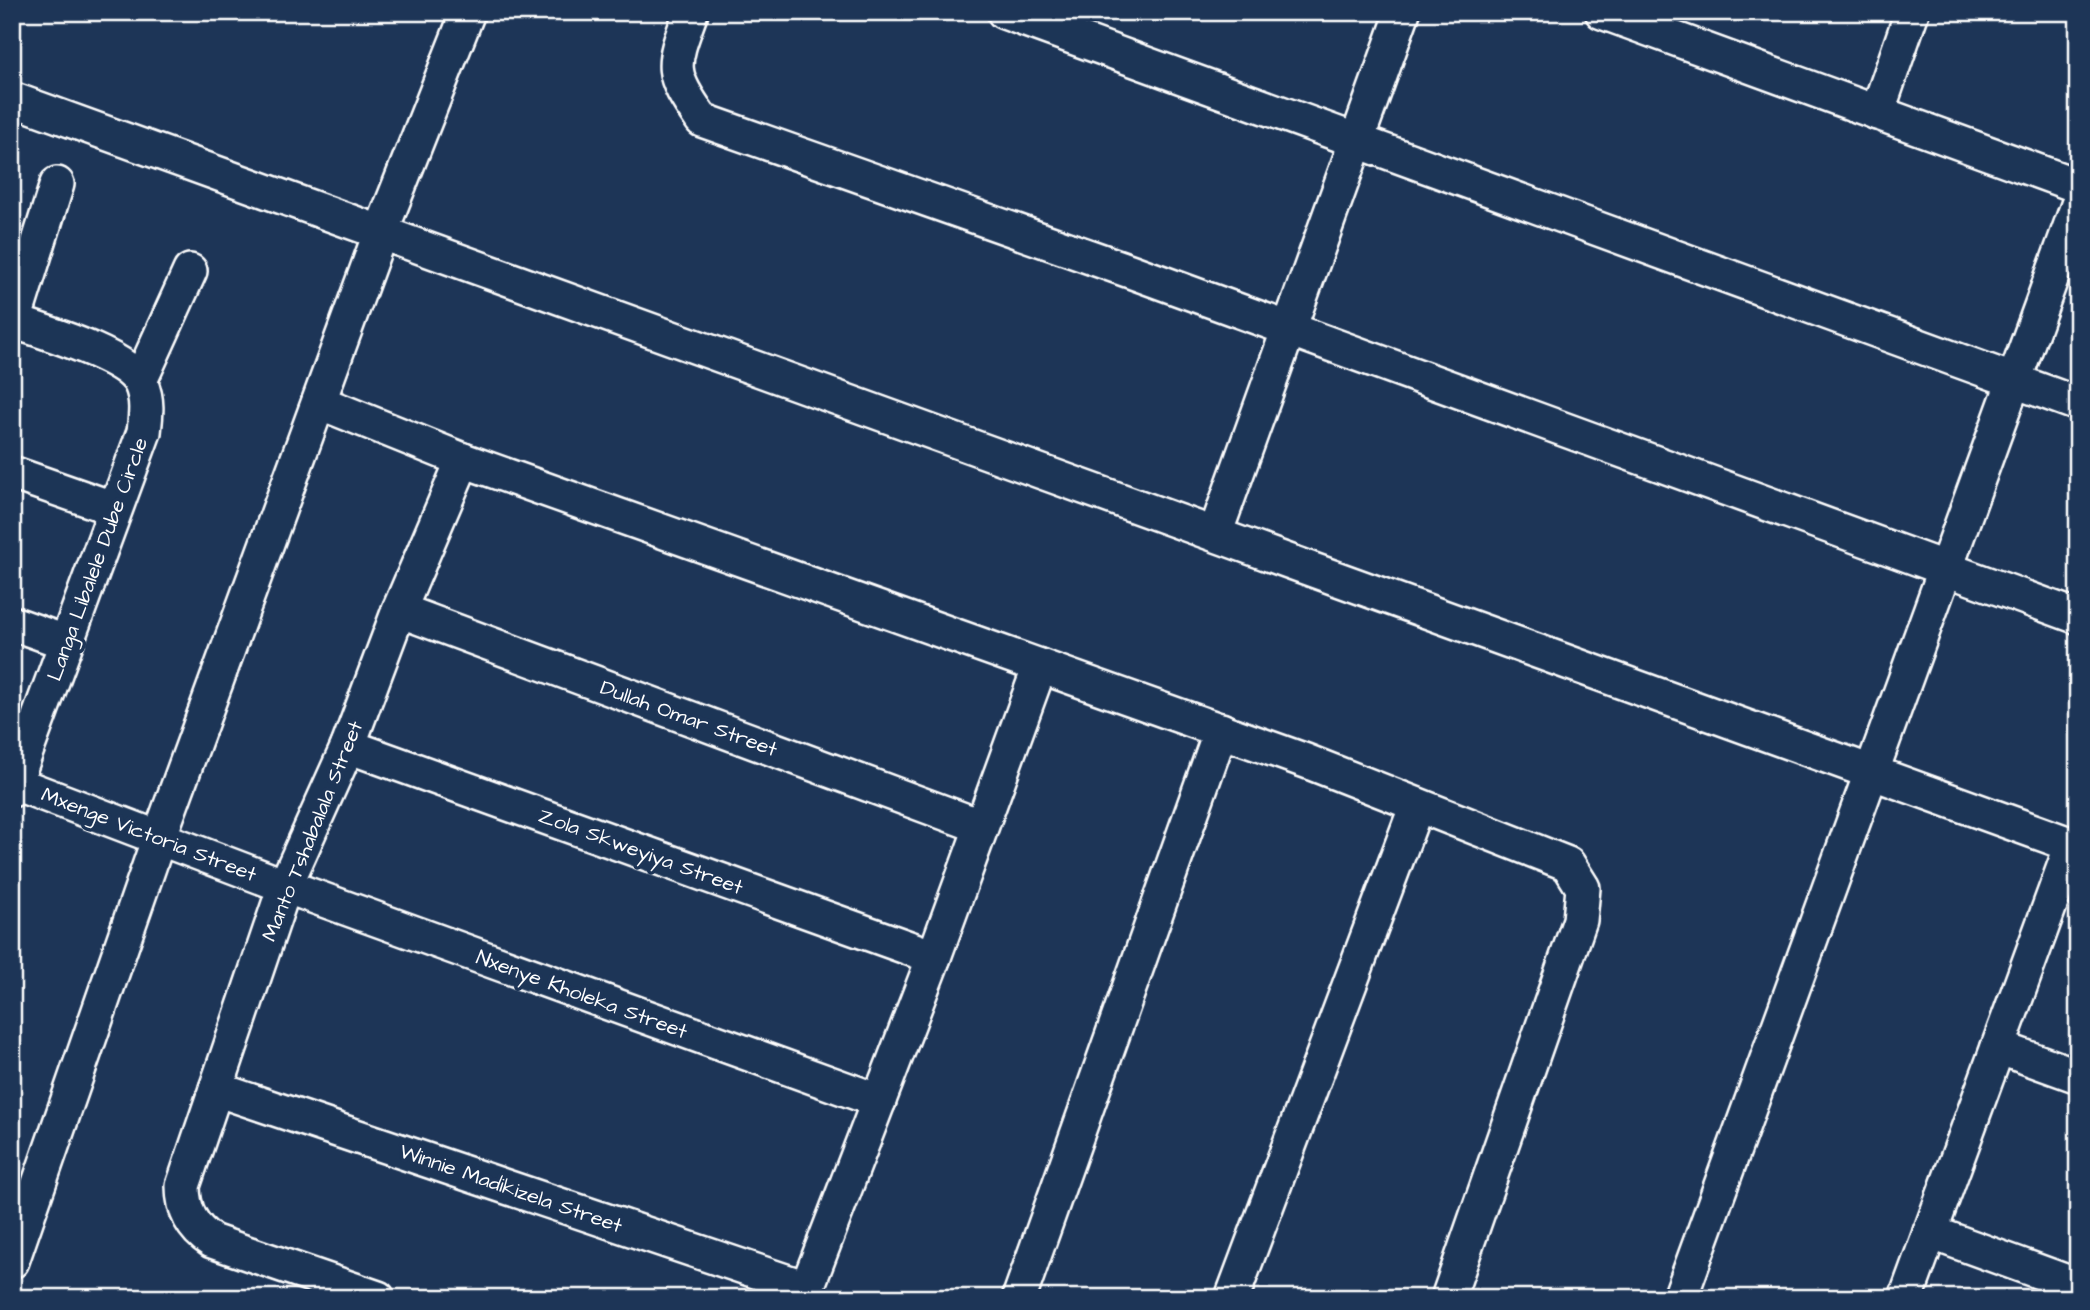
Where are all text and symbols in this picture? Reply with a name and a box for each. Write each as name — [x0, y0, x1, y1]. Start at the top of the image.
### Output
street label: Langa Libalele Dube Circle — [40, 433, 157, 686]
street label: Dullah Omar Street — [596, 673, 782, 764]
street label: Manto Tshabalala Street — [255, 716, 370, 946]
street label: Mxenge Victoria Street — [36, 780, 261, 891]
street label: Zola Skweyiya Street — [534, 801, 748, 904]
street label: Nxenye Kholeka Street — [472, 943, 692, 1048]
street label: Winnie Madikizela Street — [396, 1137, 627, 1240]

